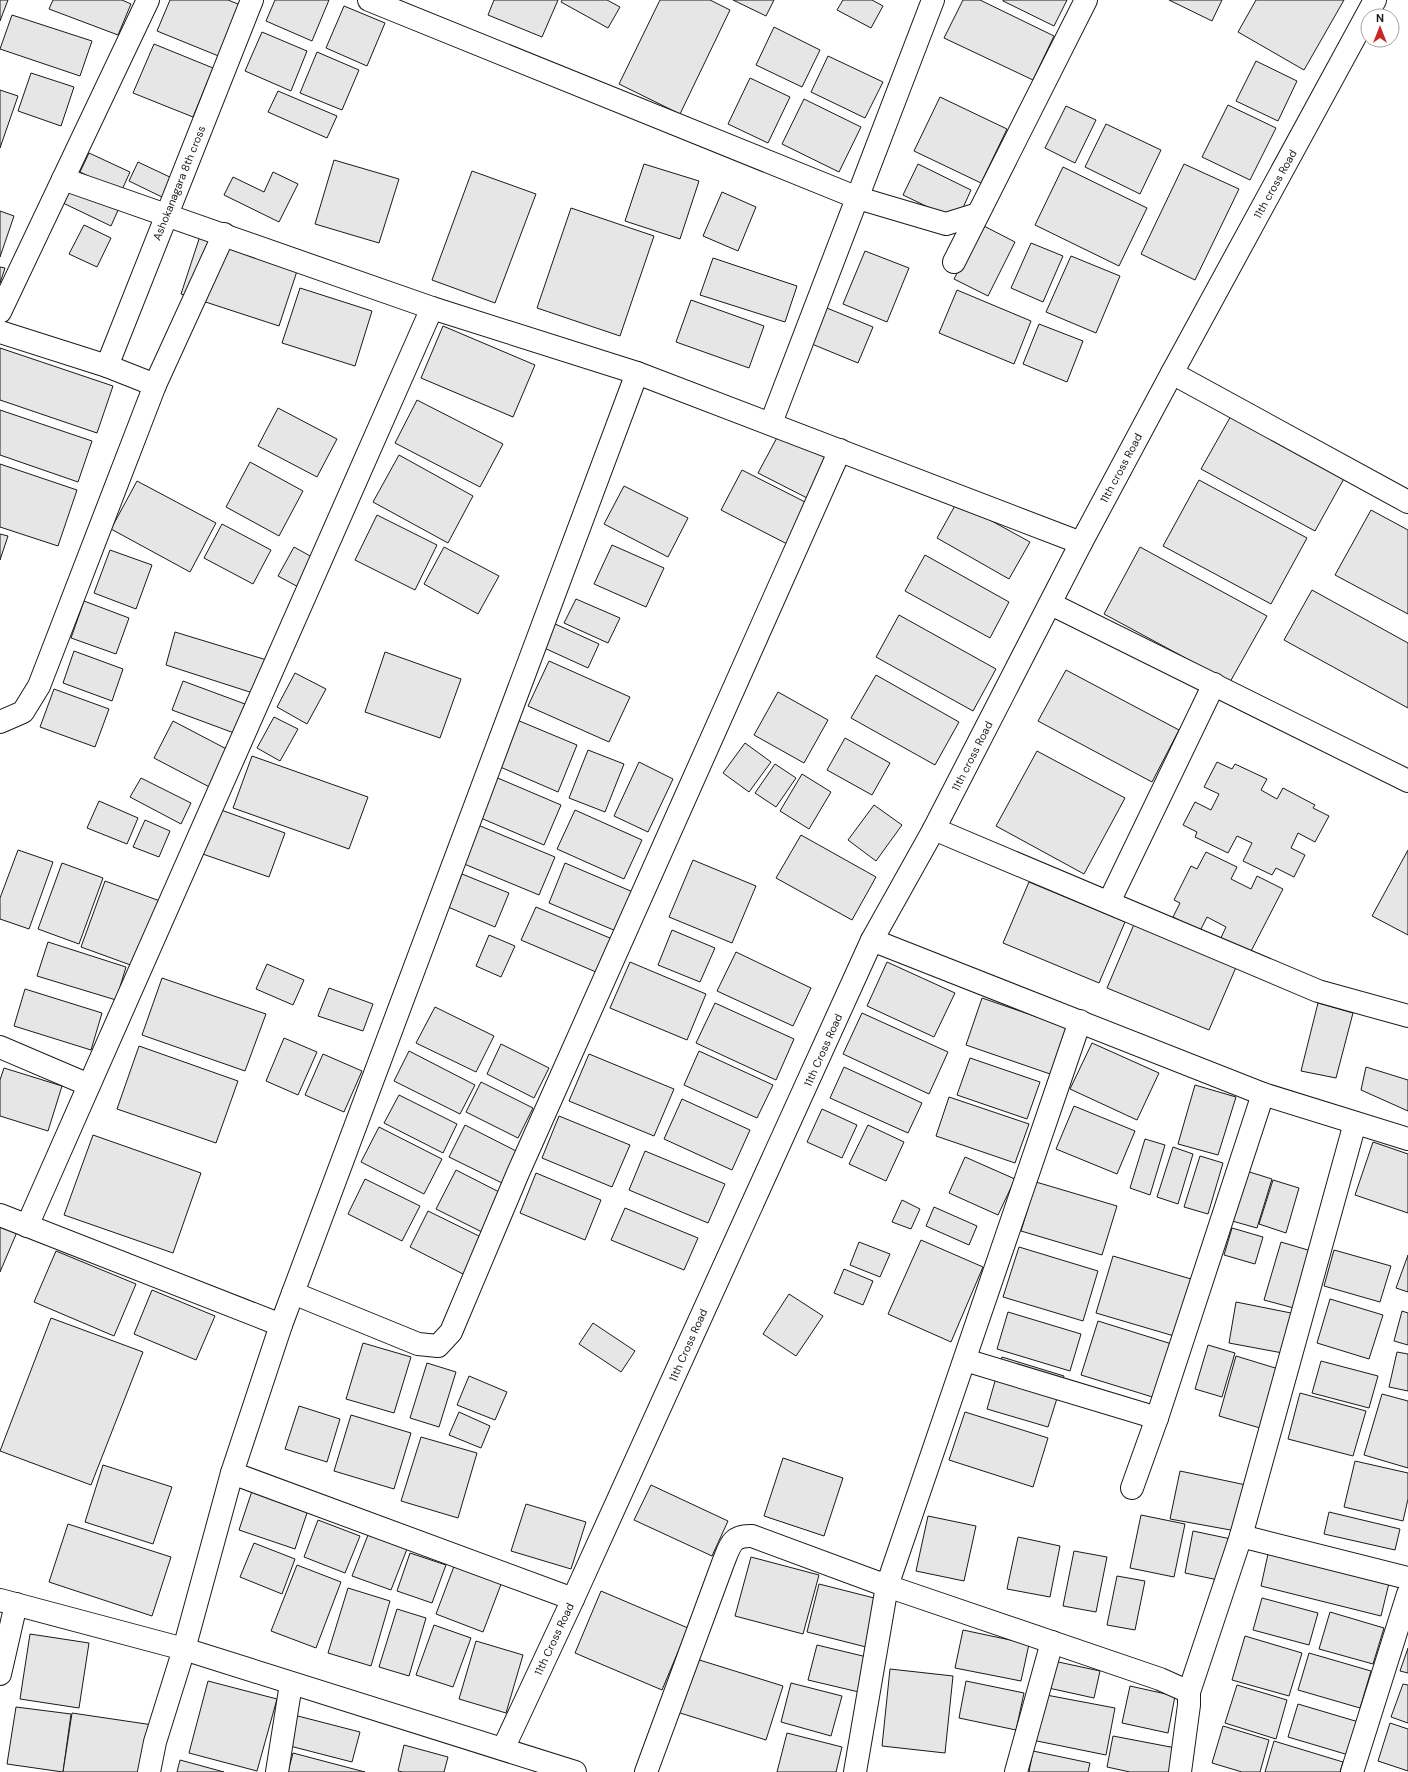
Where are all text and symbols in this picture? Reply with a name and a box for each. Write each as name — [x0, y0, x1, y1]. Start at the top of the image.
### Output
north arrow — [1360, 8, 1400, 48]
text: N — [1376, 11, 1384, 25]
street label: Ashokanagara 8th cross — [150, 124, 208, 242]
street label: 11th cross Road — [1250, 147, 1300, 221]
street label: 11th cross Road — [1097, 431, 1145, 505]
street label: 11th cross Road — [948, 719, 996, 793]
street label: 11th Cross Road — [801, 1011, 845, 1089]
street label: 11th Cross Road — [666, 1306, 710, 1384]
street label: 11th Cross Road — [531, 1600, 577, 1677]

